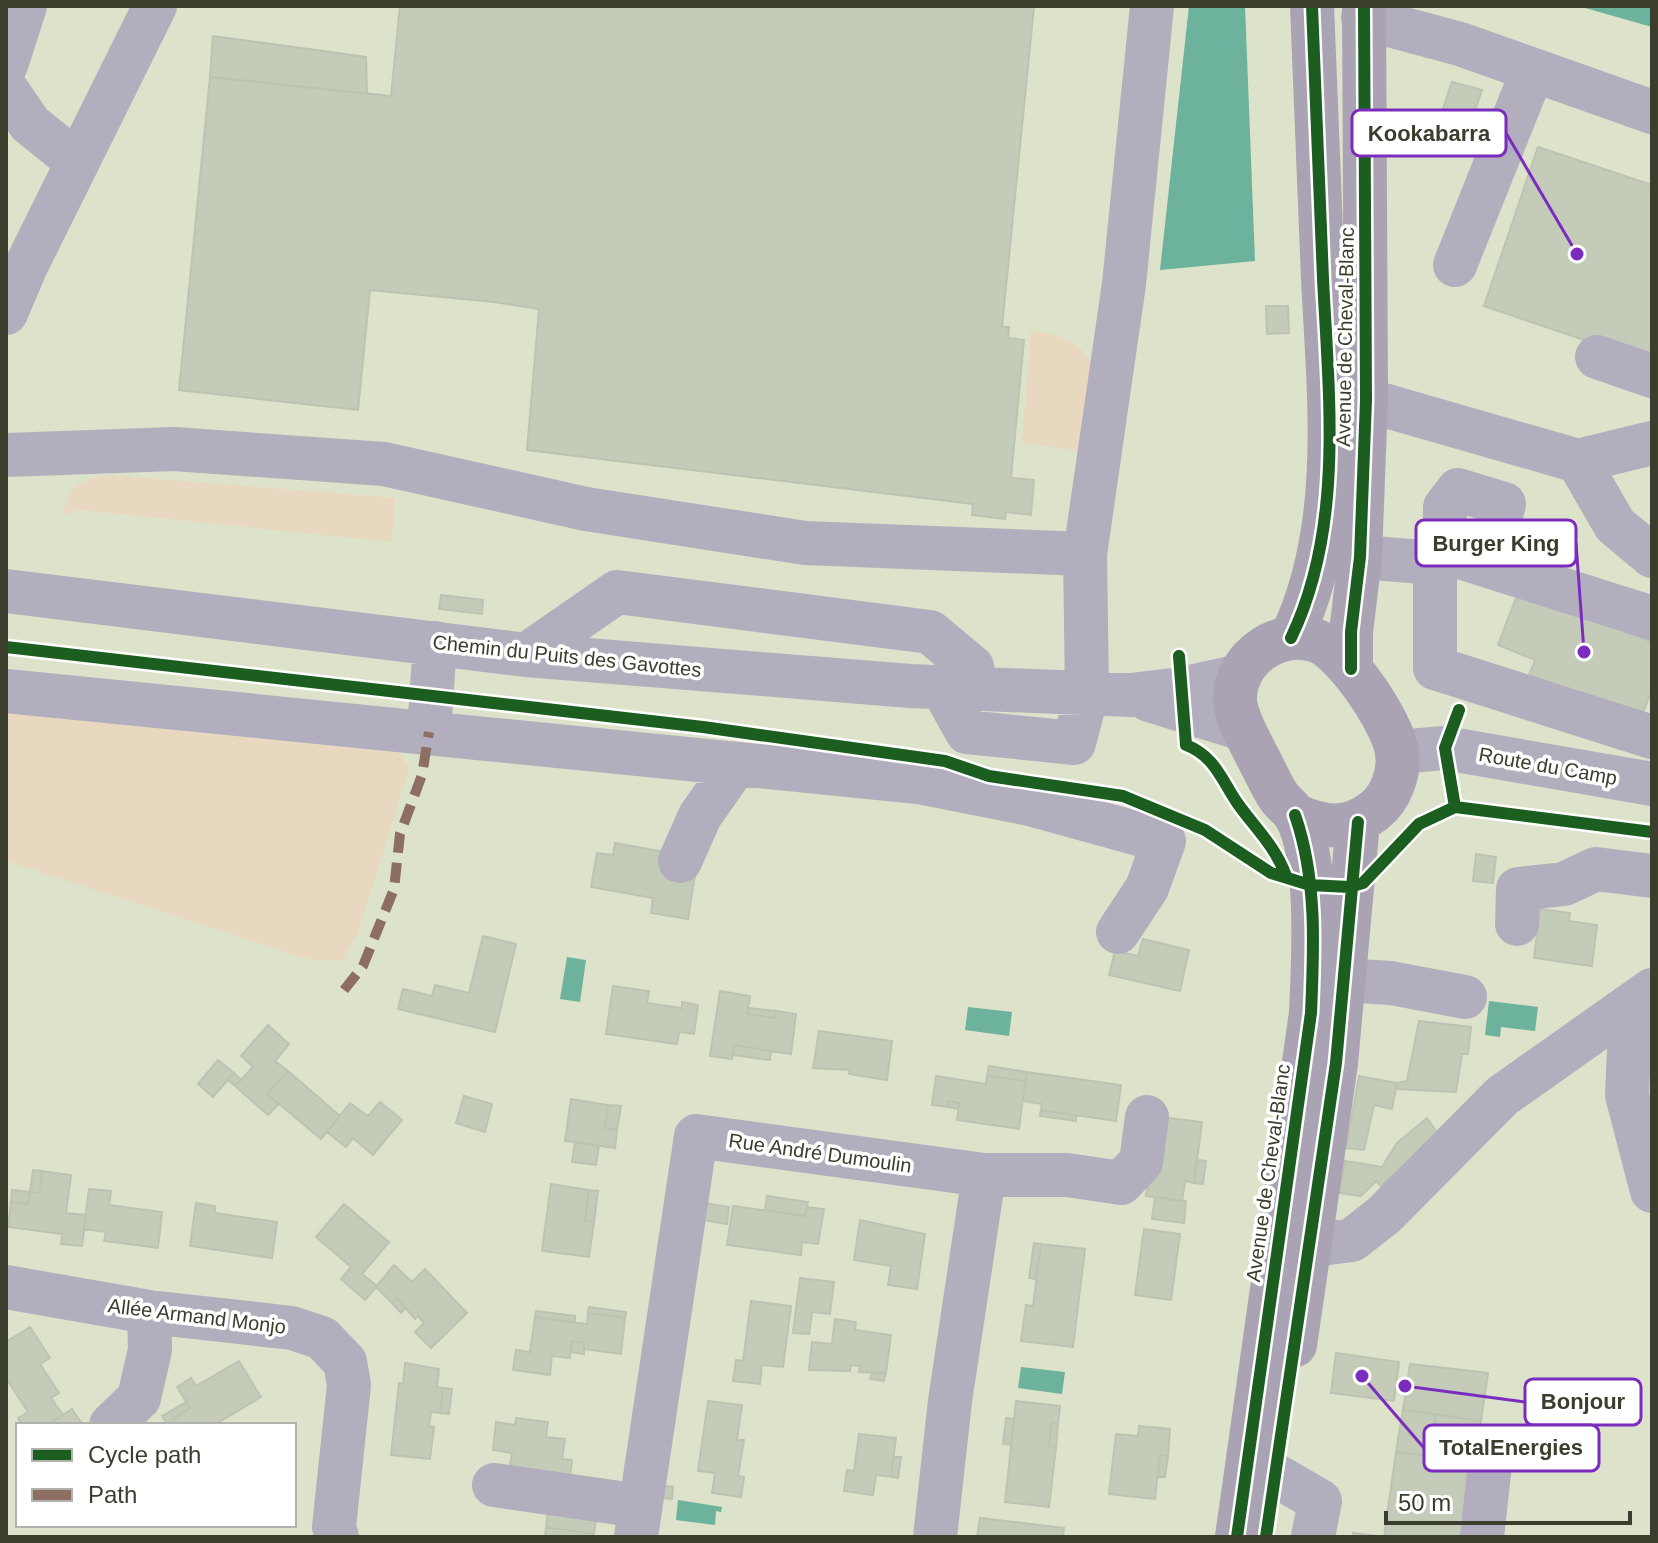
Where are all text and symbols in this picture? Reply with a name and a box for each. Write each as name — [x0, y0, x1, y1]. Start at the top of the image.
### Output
callout: Kookabarra — [1352, 110, 1506, 156]
text: Kookabarra — [1368, 121, 1491, 146]
street label: Avenue de Cheval-Blanc — [1332, 227, 1358, 447]
callout: Burger King — [1416, 520, 1576, 566]
text: Burger King — [1432, 531, 1560, 556]
street label: Chemin du Puits des Gavottes — [432, 631, 702, 681]
street label: Route du Camp — [1477, 743, 1619, 789]
street label: Avenue de Cheval-Blanc — [1242, 1063, 1294, 1283]
street label: Rue André Dumoulin — [727, 1129, 913, 1177]
street label: Allée Armand Monjo — [107, 1294, 287, 1338]
callout: Bonjour — [1525, 1379, 1641, 1425]
text: Bonjour — [1541, 1389, 1626, 1414]
legend — [16, 1423, 296, 1527]
callout: TotalEnergies — [1424, 1425, 1599, 1471]
text: TotalEnergies — [1439, 1435, 1583, 1460]
text: Cycle path — [88, 1441, 201, 1468]
scale bar — [1386, 1475, 1630, 1525]
text: Path — [88, 1481, 137, 1508]
text: 50 m — [1398, 1489, 1451, 1516]

